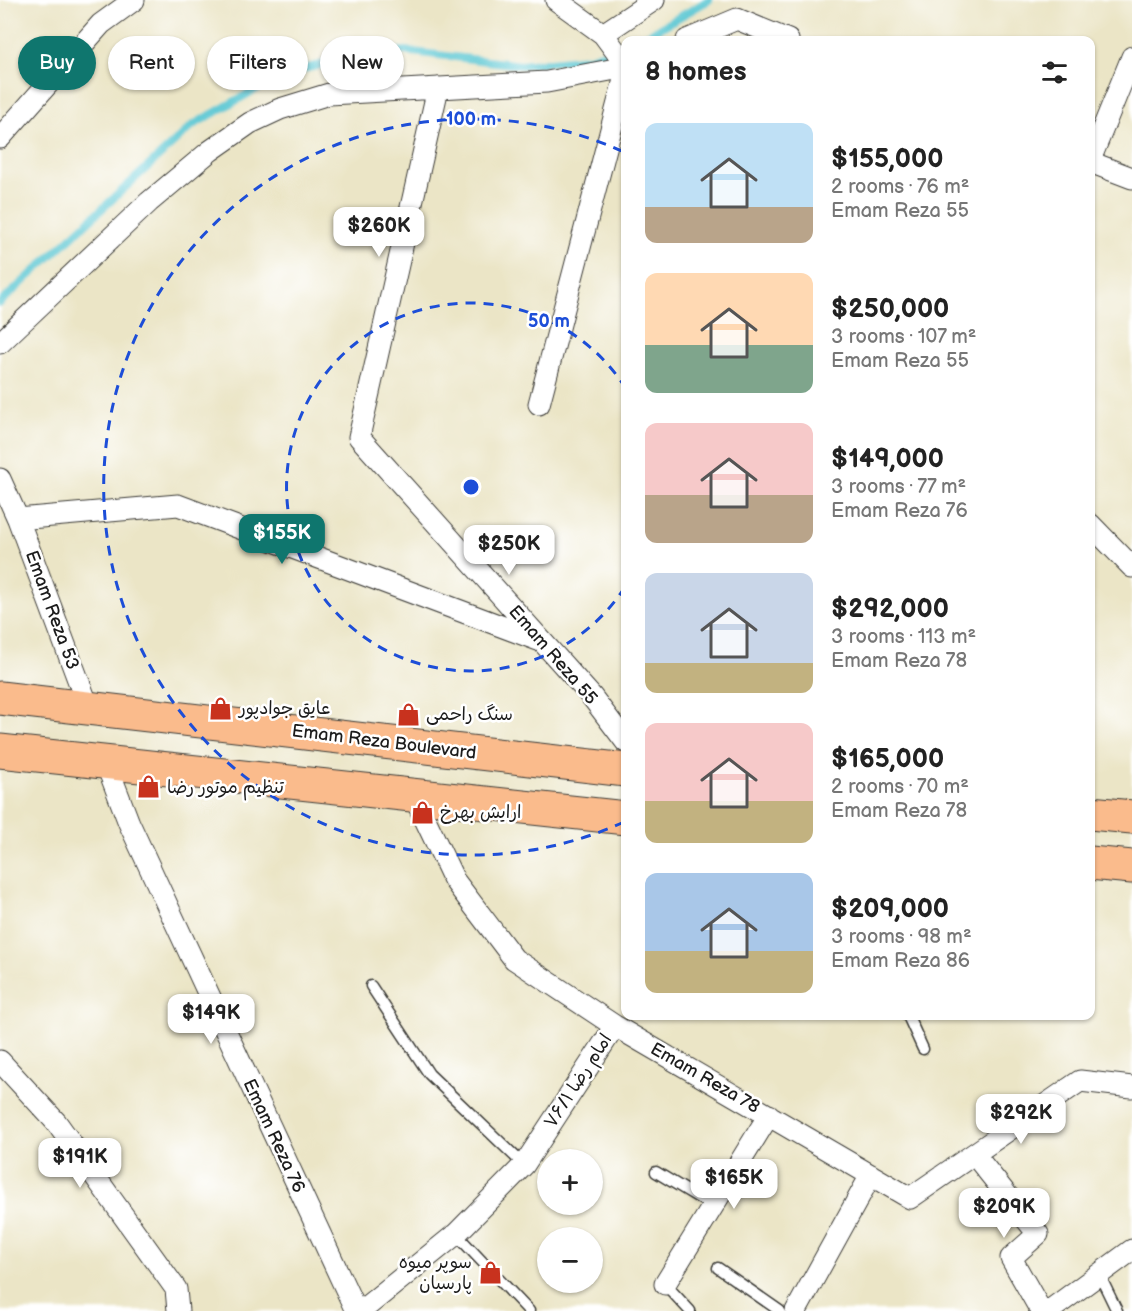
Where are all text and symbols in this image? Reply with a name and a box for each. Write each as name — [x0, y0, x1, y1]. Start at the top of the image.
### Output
chip: Buy — [18, 36, 96, 90]
chip: Rent — [108, 36, 195, 90]
chip: Filters — [207, 36, 308, 90]
chip: New — [320, 36, 404, 90]
icon: filters — [1038, 56, 1071, 89]
text: 8 homes — [645, 57, 747, 88]
text: 100 m — [446, 109, 496, 130]
text: $155,000 — [831, 144, 943, 175]
icon: home — [693, 147, 765, 219]
text: 2 rooms · 76 m² — [831, 175, 969, 199]
text: Emam Reza 55 — [831, 199, 969, 223]
pin: $260K — [337, 207, 421, 258]
text: $260K — [347, 214, 411, 238]
text: $250,000 — [831, 294, 949, 325]
icon: home — [693, 297, 765, 369]
text: 50 m — [528, 311, 570, 332]
text: 3 rooms · 107 m² — [831, 325, 976, 349]
text: Emam Reza 55 — [831, 349, 969, 373]
text: $149,000 — [831, 444, 944, 475]
icon: home — [693, 447, 765, 519]
text: 3 rooms · 77 m² — [831, 475, 966, 499]
centre of rings — [461, 477, 481, 497]
text: Emam Reza 76 — [831, 499, 968, 523]
pin: $155K — [240, 514, 324, 565]
text: $155K — [253, 521, 311, 545]
pin: $250K — [467, 525, 551, 576]
text: $250K — [478, 532, 540, 556]
street label: Emam Reza 53 — [21, 548, 83, 672]
text: $292,000 — [831, 594, 949, 625]
icon: home — [693, 597, 765, 669]
street label: Emam Reza 55 — [504, 601, 602, 709]
text: 3 rooms · 113 m² — [831, 625, 976, 649]
text: Emam Reza 78 — [831, 649, 967, 673]
shop icon: عایق جوادپور — [208, 695, 234, 721]
place label: عایق جوادپور — [237, 698, 331, 720]
shop icon: سنگ راحمی — [395, 701, 421, 727]
place label: سنگ راحمی — [426, 704, 513, 725]
street label: Emam Reza Boulevard — [291, 720, 477, 764]
text: $165,000 — [831, 744, 944, 775]
icon: home — [693, 747, 765, 819]
shop icon: تنظیم موتور رضا — [136, 774, 162, 800]
text: 2 rooms · 70 m² — [831, 775, 969, 799]
place label: تنظیم موتور رضا — [167, 777, 285, 801]
shop icon: ارایش بهرخ — [409, 799, 435, 825]
text: Emam Reza 78 — [831, 799, 967, 823]
place label: ارایش بهرخ — [440, 802, 522, 824]
text: $209,000 — [831, 894, 949, 925]
icon: home — [693, 897, 765, 969]
text: 3 rooms · 98 m² — [831, 925, 972, 949]
text: Emam Reza 86 — [831, 949, 970, 973]
pin: $149K — [169, 994, 253, 1045]
text: $149K — [182, 1001, 240, 1025]
street label: امام رضا ۷۶/۱ — [540, 1030, 619, 1134]
street label: Emam Reza 78 — [647, 1038, 763, 1118]
street label: Emam Reza 76 — [238, 1076, 310, 1196]
pin: $292K — [979, 1094, 1063, 1145]
text: $292K — [990, 1101, 1052, 1125]
pin: $191K — [38, 1138, 122, 1189]
text: $191K — [52, 1145, 108, 1169]
map controls — [537, 1149, 603, 1293]
button: + — [537, 1149, 603, 1215]
pin: $165K — [692, 1159, 776, 1210]
text: $165K — [705, 1166, 763, 1190]
pin: $209K — [962, 1188, 1046, 1239]
text: $209K — [973, 1195, 1035, 1219]
button: − — [537, 1227, 603, 1293]
place label: سوپر میوه پارسیان — [399, 1252, 472, 1295]
shop icon: سوپر میوه پارسیان — [477, 1259, 503, 1285]

